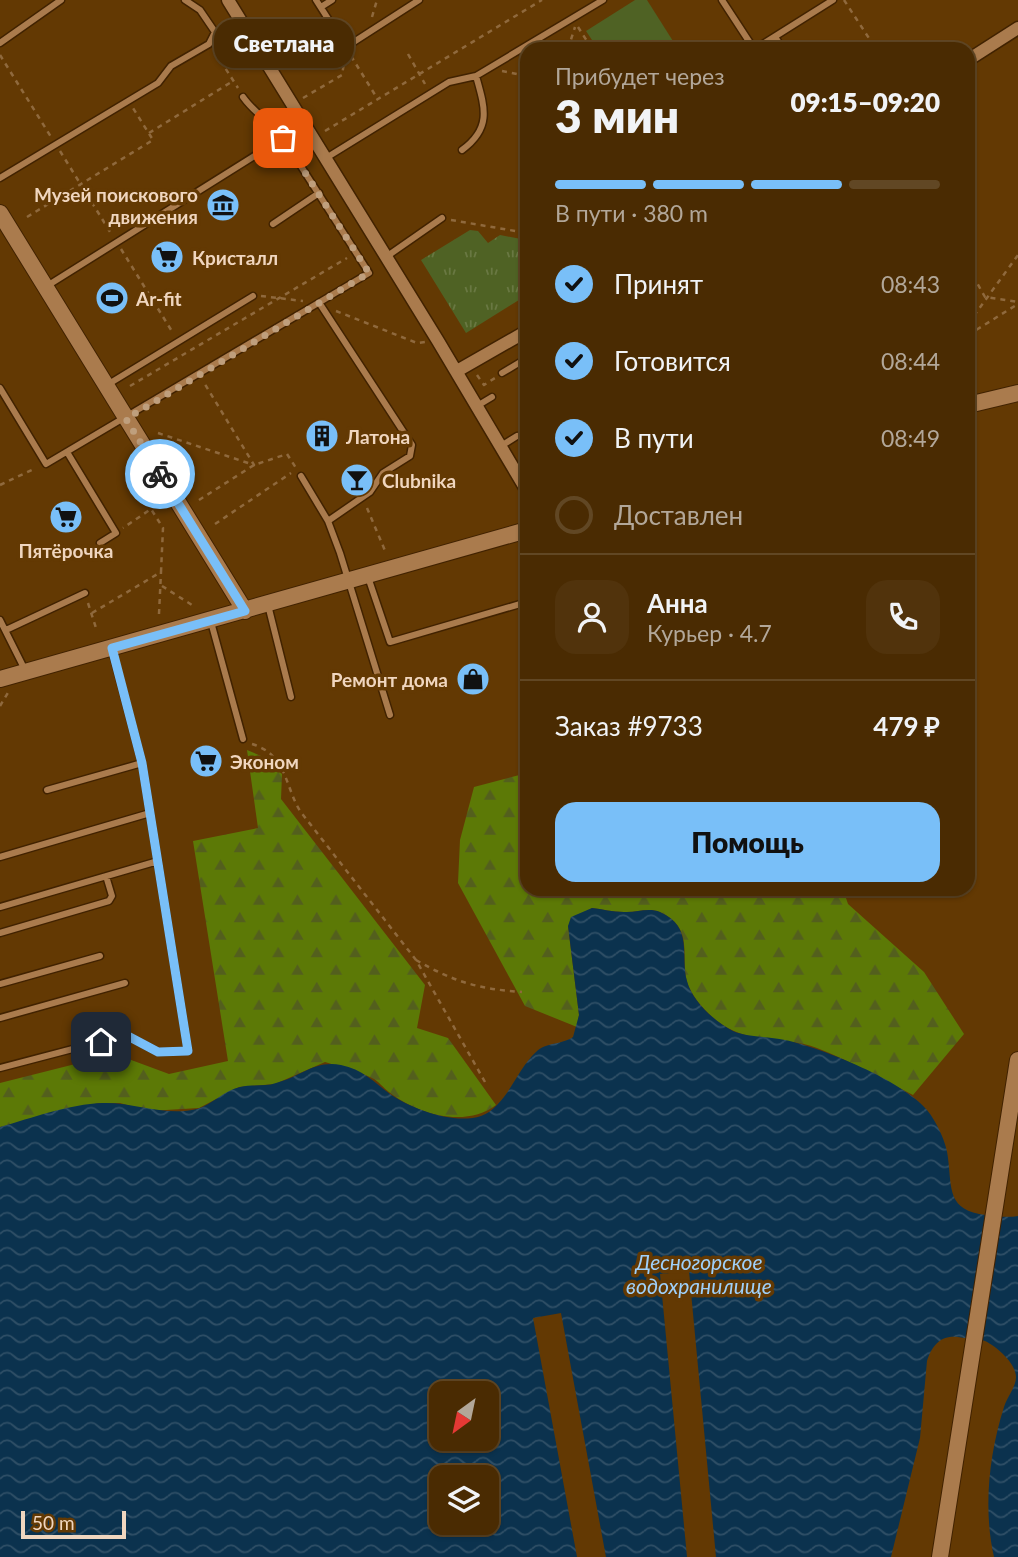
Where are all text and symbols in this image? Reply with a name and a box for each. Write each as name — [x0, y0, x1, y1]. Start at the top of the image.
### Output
callout: Светлана — [213, 19, 353, 68]
text: Светлана — [234, 29, 334, 57]
text: Прибудет через — [555, 62, 725, 90]
text: 09:15–09:20 — [790, 86, 940, 118]
text: 3 мин — [555, 88, 679, 143]
pin — [253, 108, 313, 168]
icon: bag — [264, 119, 302, 157]
place label: Музей поискового движения — [34, 183, 198, 228]
museum icon: Музей поискового движения — [204, 186, 242, 224]
text: В пути · 380 m — [555, 199, 708, 227]
supermarket icon: Кристалл — [148, 238, 186, 276]
place label: Кристалл — [192, 246, 278, 269]
icon: check — [555, 265, 593, 303]
text: Принят — [614, 268, 703, 300]
text: 08:43 — [881, 270, 940, 298]
sports icon: Ar-fit — [93, 279, 131, 317]
place label: Ar-fit — [135, 287, 182, 310]
icon: check — [555, 342, 593, 380]
text: Готовится — [614, 345, 731, 377]
text: 08:44 — [881, 347, 940, 375]
building icon: Латона — [303, 417, 341, 455]
icon: check — [555, 419, 593, 457]
text: В пути — [614, 422, 694, 454]
text: 08:49 — [881, 424, 940, 452]
place label: Латона — [345, 425, 410, 448]
courier — [125, 439, 195, 509]
icon: bike — [141, 455, 179, 493]
bar icon: Clubnika — [338, 461, 376, 499]
place label: Clubnika — [382, 469, 456, 492]
supermarket icon: Пятёрочка — [47, 498, 85, 536]
text: Доставлен — [614, 499, 743, 531]
place label: Пятёрочка — [19, 539, 113, 562]
button: person — [555, 580, 629, 654]
button: phone — [866, 580, 940, 654]
text: Анна — [647, 587, 708, 619]
text: Курьер · 4.7 — [647, 619, 772, 647]
shop icon: Ремонт дома — [454, 660, 492, 698]
place label: Ремонт дома — [331, 668, 448, 691]
text: Заказ #9733 — [555, 710, 703, 742]
text: 479 ₽ — [873, 710, 940, 742]
supermarket icon: Эконом — [187, 742, 225, 780]
place label: Эконом — [230, 750, 299, 773]
button: Помощь — [555, 802, 940, 882]
pin — [71, 1012, 131, 1072]
icon: home — [82, 1023, 120, 1061]
water label: Десногорское водохранилище — [626, 1249, 772, 1298]
north arrow — [429, 1381, 499, 1451]
map controls — [429, 1381, 499, 1535]
button: layers — [429, 1465, 499, 1535]
scale bar — [21, 1508, 126, 1540]
text: 50 m — [32, 1511, 75, 1534]

